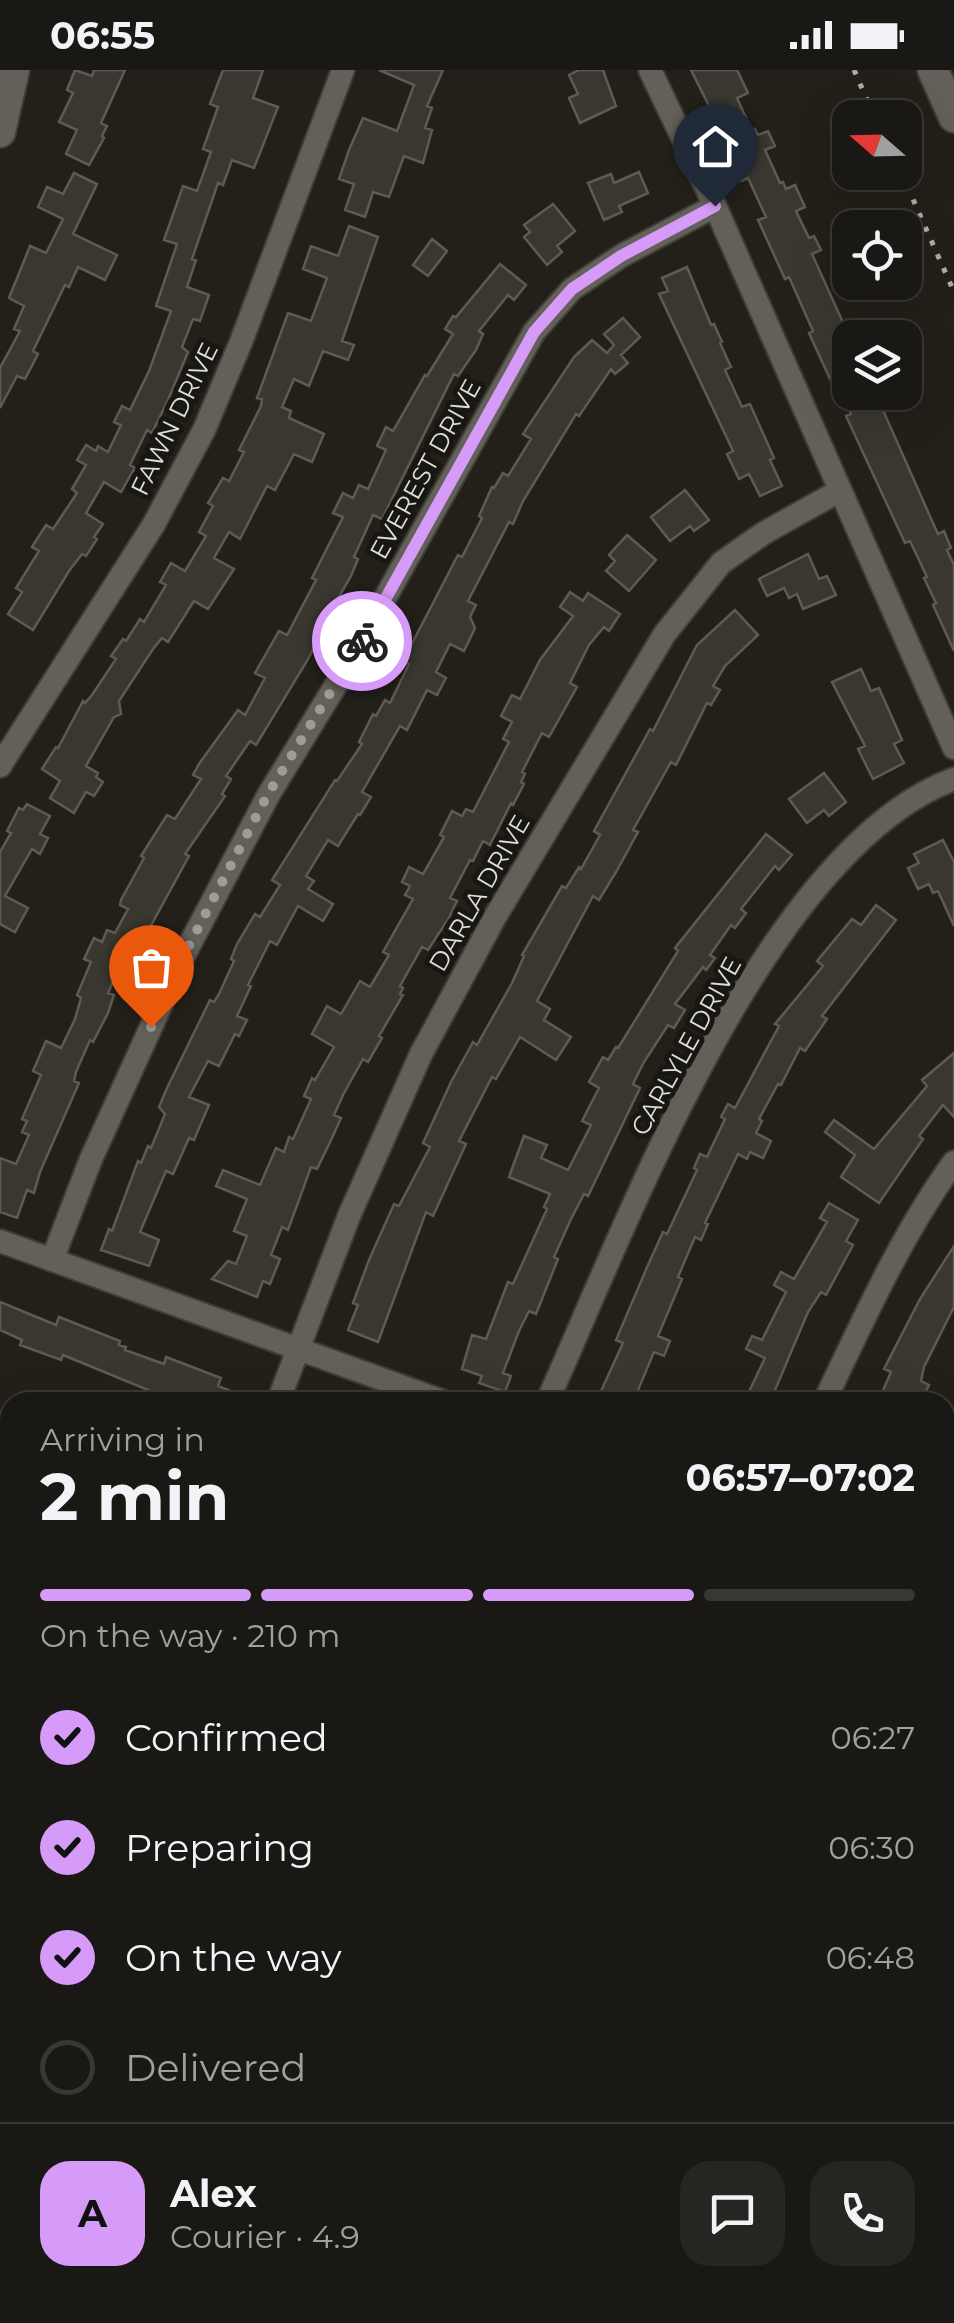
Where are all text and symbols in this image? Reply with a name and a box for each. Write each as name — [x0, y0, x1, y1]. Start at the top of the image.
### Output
text: 06:55 — [50, 12, 155, 59]
north arrow — [832, 100, 922, 190]
map controls — [832, 100, 922, 410]
pin — [673, 104, 758, 207]
icon: home — [688, 119, 743, 174]
button: locate — [832, 210, 922, 300]
button: layers — [832, 320, 922, 410]
street label: FAWN DRIVE — [124, 338, 224, 500]
street label: EVEREST DRIVE — [363, 374, 487, 564]
courier — [312, 591, 412, 691]
icon: bike — [335, 614, 390, 669]
street label: DARLA DRIVE — [422, 810, 536, 976]
pin — [109, 925, 194, 1028]
icon: bag — [124, 940, 179, 995]
street label: CARLYLE DRIVE — [625, 952, 747, 1140]
text: Arriving in — [40, 1420, 205, 1459]
text: 06:57–07:02 — [686, 1454, 915, 1501]
text: 2 min — [40, 1457, 229, 1536]
text: On the way · 210 m — [40, 1616, 340, 1655]
icon: check — [40, 1710, 95, 1765]
text: Confirmed — [125, 1714, 328, 1761]
text: 06:27 — [831, 1718, 915, 1757]
icon: check — [40, 1820, 95, 1875]
text: Preparing — [125, 1824, 314, 1871]
text: 06:30 — [828, 1828, 915, 1867]
icon: check — [40, 1930, 95, 1985]
text: On the way — [125, 1934, 342, 1981]
text: 06:48 — [826, 1938, 915, 1977]
text: Delivered — [125, 2044, 306, 2091]
button: chat — [680, 2161, 785, 2266]
button: phone — [810, 2161, 915, 2266]
text: Alex — [170, 2170, 257, 2217]
text: A — [78, 2190, 107, 2237]
text: Courier · 4.9 — [170, 2217, 360, 2256]

